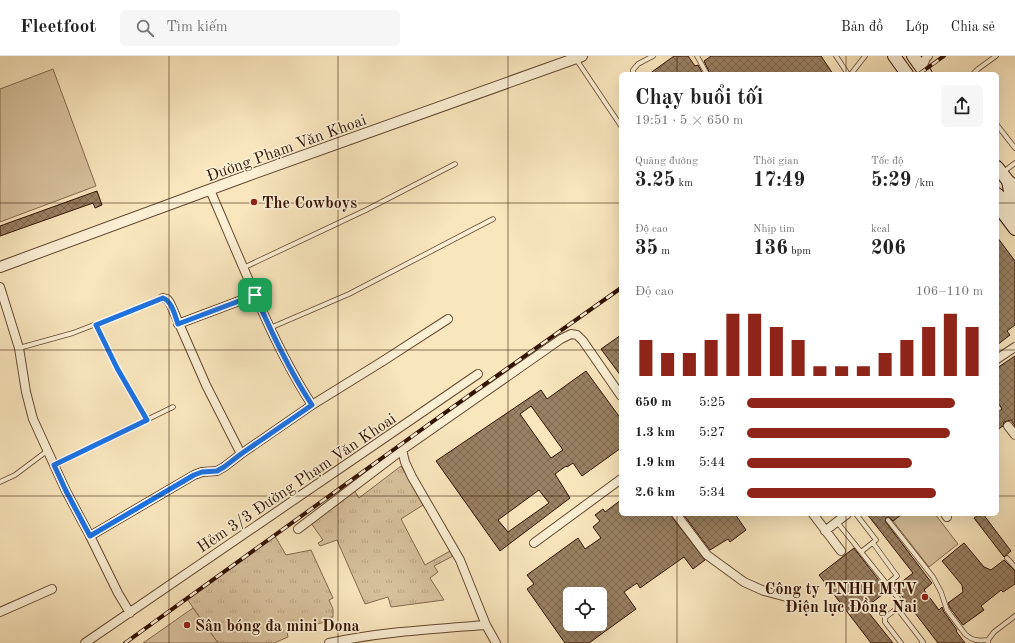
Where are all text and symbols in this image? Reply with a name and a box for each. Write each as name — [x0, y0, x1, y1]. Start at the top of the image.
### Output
search box — [120, 10, 400, 46]
icon: search — [134, 17, 156, 39]
text: Fleetfoot — [20, 18, 96, 37]
text: Tìm kiếm — [166, 20, 228, 35]
text: Bản đồ — [841, 20, 883, 34]
text: Lớp — [905, 20, 929, 34]
text: Chia sẻ — [951, 20, 995, 34]
button: share — [941, 85, 983, 127]
text: Chạy buổi tối — [635, 87, 763, 109]
street label: Đường Phạm Văn Khoai — [205, 113, 369, 185]
text: 19:51 · 5 × 650 m — [635, 114, 743, 127]
text: Quãng đường — [635, 156, 698, 167]
text: Thời gian — [753, 156, 799, 167]
text: Tốc độ — [871, 156, 903, 167]
text: 3.25 — [635, 171, 675, 191]
text: 17:49 — [753, 171, 805, 191]
text: 5:29 — [871, 171, 911, 191]
text: km — [675, 178, 693, 189]
text: /km — [911, 178, 934, 189]
place label: The Cowboys — [262, 196, 357, 212]
marker: The Cowboys — [249, 197, 259, 207]
text: Độ cao — [635, 224, 668, 235]
text: Nhịp tim — [753, 224, 795, 235]
text: kcal — [871, 224, 890, 235]
text: 35 — [635, 239, 658, 259]
text: 136 — [753, 239, 788, 259]
text: 206 — [871, 239, 906, 259]
text: m — [658, 246, 670, 257]
text: bpm — [788, 246, 811, 257]
pin — [238, 278, 272, 312]
icon: arrive — [244, 284, 266, 306]
text: Độ cao — [635, 285, 674, 298]
text: 106–110 m — [916, 285, 983, 298]
text: 650 m — [635, 396, 672, 409]
text: 5:25 — [699, 396, 725, 409]
street label: Hẻm 3/3 Đường Phạm Văn Khoai — [195, 411, 399, 556]
text: 1.3 km — [635, 426, 675, 439]
text: 5:27 — [699, 426, 725, 439]
text: 1.9 km — [635, 456, 675, 469]
text: 5:44 — [699, 456, 725, 469]
text: 2.6 km — [635, 486, 675, 499]
text: 5:34 — [699, 486, 725, 499]
place label: Công ty TNHH MTV Điện lực Đồng Nai — [765, 582, 917, 616]
map controls — [563, 587, 607, 631]
button: locate — [563, 587, 607, 631]
marker: Công ty TNHH MTV Điện lực Đồng Nai — [920, 592, 930, 602]
place label: Sân bóng đa mini Dona — [195, 619, 360, 635]
marker: Sân bóng đa mini Dona — [182, 620, 192, 630]

